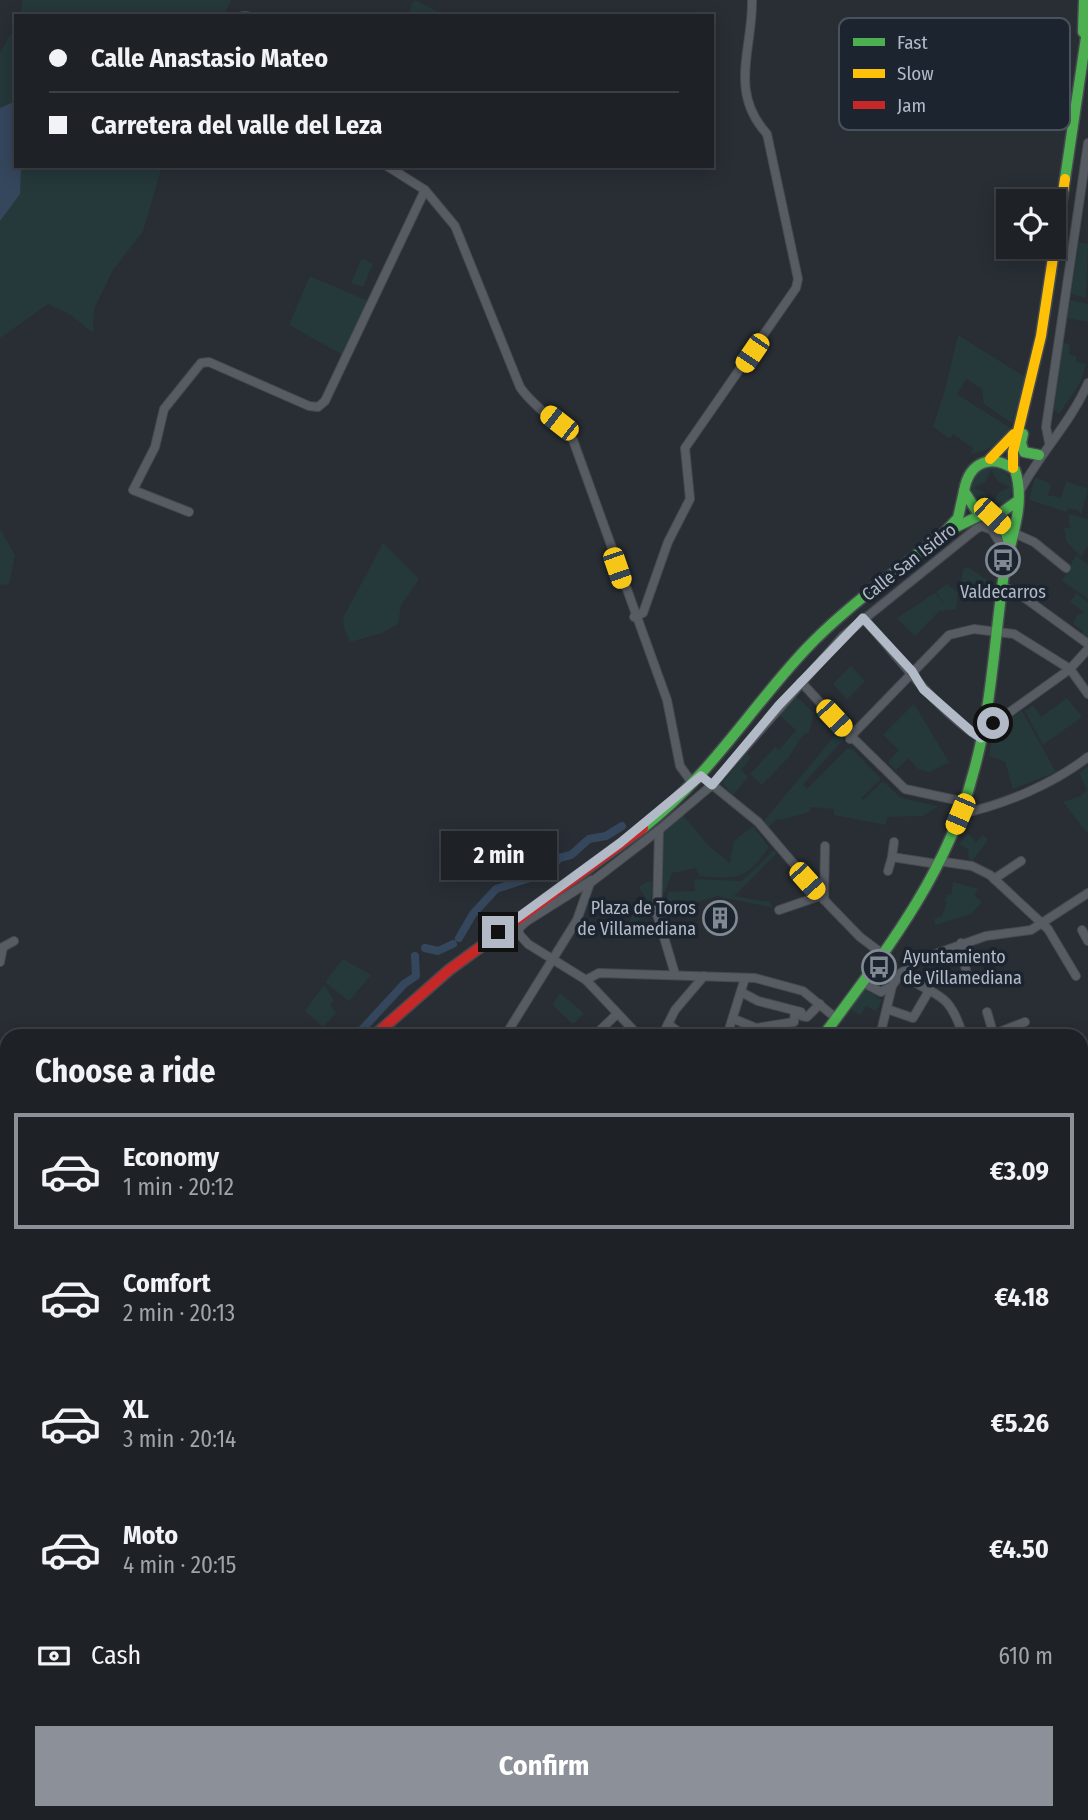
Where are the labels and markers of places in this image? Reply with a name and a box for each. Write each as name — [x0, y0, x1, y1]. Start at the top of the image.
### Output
bus stop icon: Valdecarros — [984, 541, 1022, 579]
place label: Valdecarros — [960, 581, 1046, 603]
place label: Plaza de Toros de Villamediana — [577, 897, 696, 940]
building icon: Plaza de Toros de Villamediana — [701, 899, 739, 937]
place label: Ayuntamiento de Villamediana — [903, 946, 1022, 989]
bus stop icon: Ayuntamiento de Villamediana — [860, 948, 898, 986]

